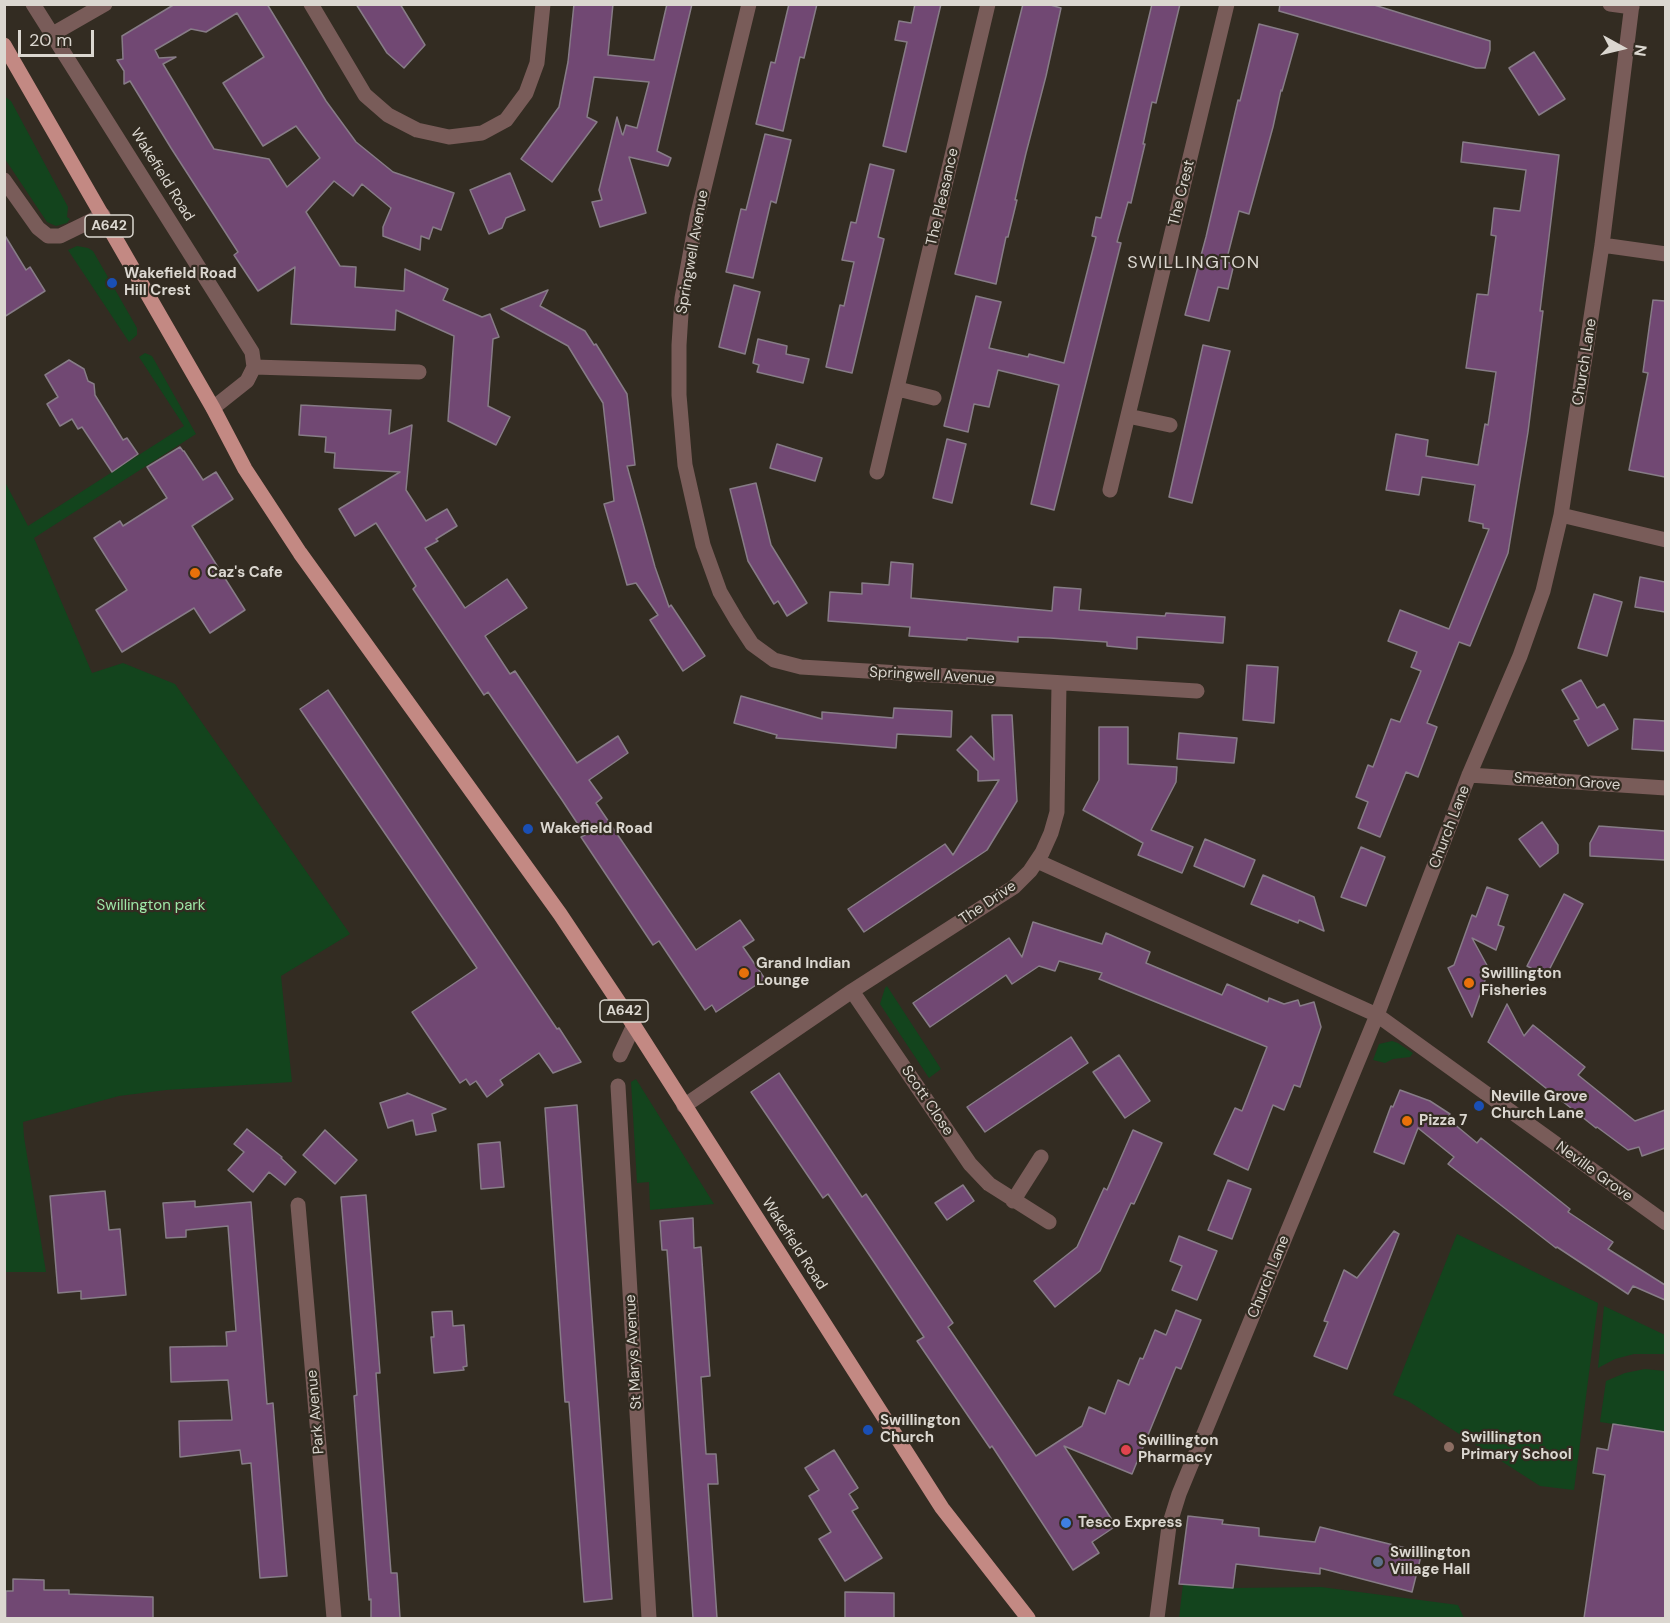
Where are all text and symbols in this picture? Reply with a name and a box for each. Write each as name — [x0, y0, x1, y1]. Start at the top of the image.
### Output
scale bar — [21, 18, 98, 56]
north arrow — [1592, 18, 1652, 78]
text: 20 m — [29, 28, 72, 52]
text: N — [1629, 43, 1652, 58]
street label: Wakefield Road — [126, 125, 198, 225]
street label: The Pleasance — [923, 146, 963, 248]
street label: The Crest — [1165, 158, 1199, 228]
street label: Springwell Avenue — [673, 189, 713, 315]
road number: A642 — [85, 215, 133, 237]
district label: SWILLINGTON — [1127, 252, 1261, 274]
place label: Wakefield Road Hill Crest — [124, 265, 237, 300]
marker: Wakefield Road Hill Crest — [105, 276, 119, 290]
street label: Church Lane — [1569, 317, 1601, 407]
place label: Caz's Cafe — [207, 564, 283, 582]
marker: Caz's Cafe — [188, 566, 202, 580]
street label: Springwell Avenue — [869, 664, 995, 688]
street label: Smeaton Grove — [1513, 769, 1621, 795]
street label: Church Lane — [1426, 783, 1474, 871]
place label: Wakefield Road — [540, 820, 653, 838]
marker: Wakefield Road — [521, 822, 535, 836]
street label: The Drive — [956, 877, 1020, 929]
park label: Swillington park — [97, 897, 205, 915]
place label: Grand Indian Lounge — [756, 955, 851, 990]
place label: Swillington Fisheries — [1481, 965, 1561, 1000]
marker: Grand Indian Lounge — [737, 966, 751, 980]
marker: Swillington Fisheries — [1462, 976, 1476, 990]
road number: A642 — [600, 1000, 648, 1022]
street label: Scott Close — [897, 1063, 957, 1139]
place label: Neville Grove Church Lane — [1491, 1088, 1587, 1123]
marker: Neville Grove Church Lane — [1472, 1099, 1486, 1113]
place label: Pizza 7 — [1419, 1112, 1467, 1130]
marker: Pizza 7 — [1400, 1114, 1414, 1128]
street label: Neville Grove — [1552, 1138, 1636, 1206]
street label: Wakefield Road — [758, 1195, 830, 1293]
street label: Church Lane — [1244, 1233, 1294, 1321]
street label: St Marys Avenue — [622, 1294, 646, 1410]
street label: Park Avenue — [303, 1369, 329, 1455]
place label: Swillington Church — [880, 1412, 960, 1447]
marker: Swillington Church — [861, 1423, 875, 1437]
place label: Swillington Primary School — [1461, 1429, 1572, 1464]
place label: Swillington Pharmacy — [1138, 1432, 1218, 1467]
marker: Swillington Primary School — [1442, 1440, 1456, 1454]
marker: Swillington Pharmacy — [1119, 1443, 1133, 1457]
place label: Tesco Express — [1078, 1514, 1183, 1532]
marker: Tesco Express — [1059, 1516, 1073, 1530]
place label: Swillington Village Hall — [1390, 1544, 1470, 1579]
marker: Swillington Village Hall — [1371, 1555, 1385, 1569]

